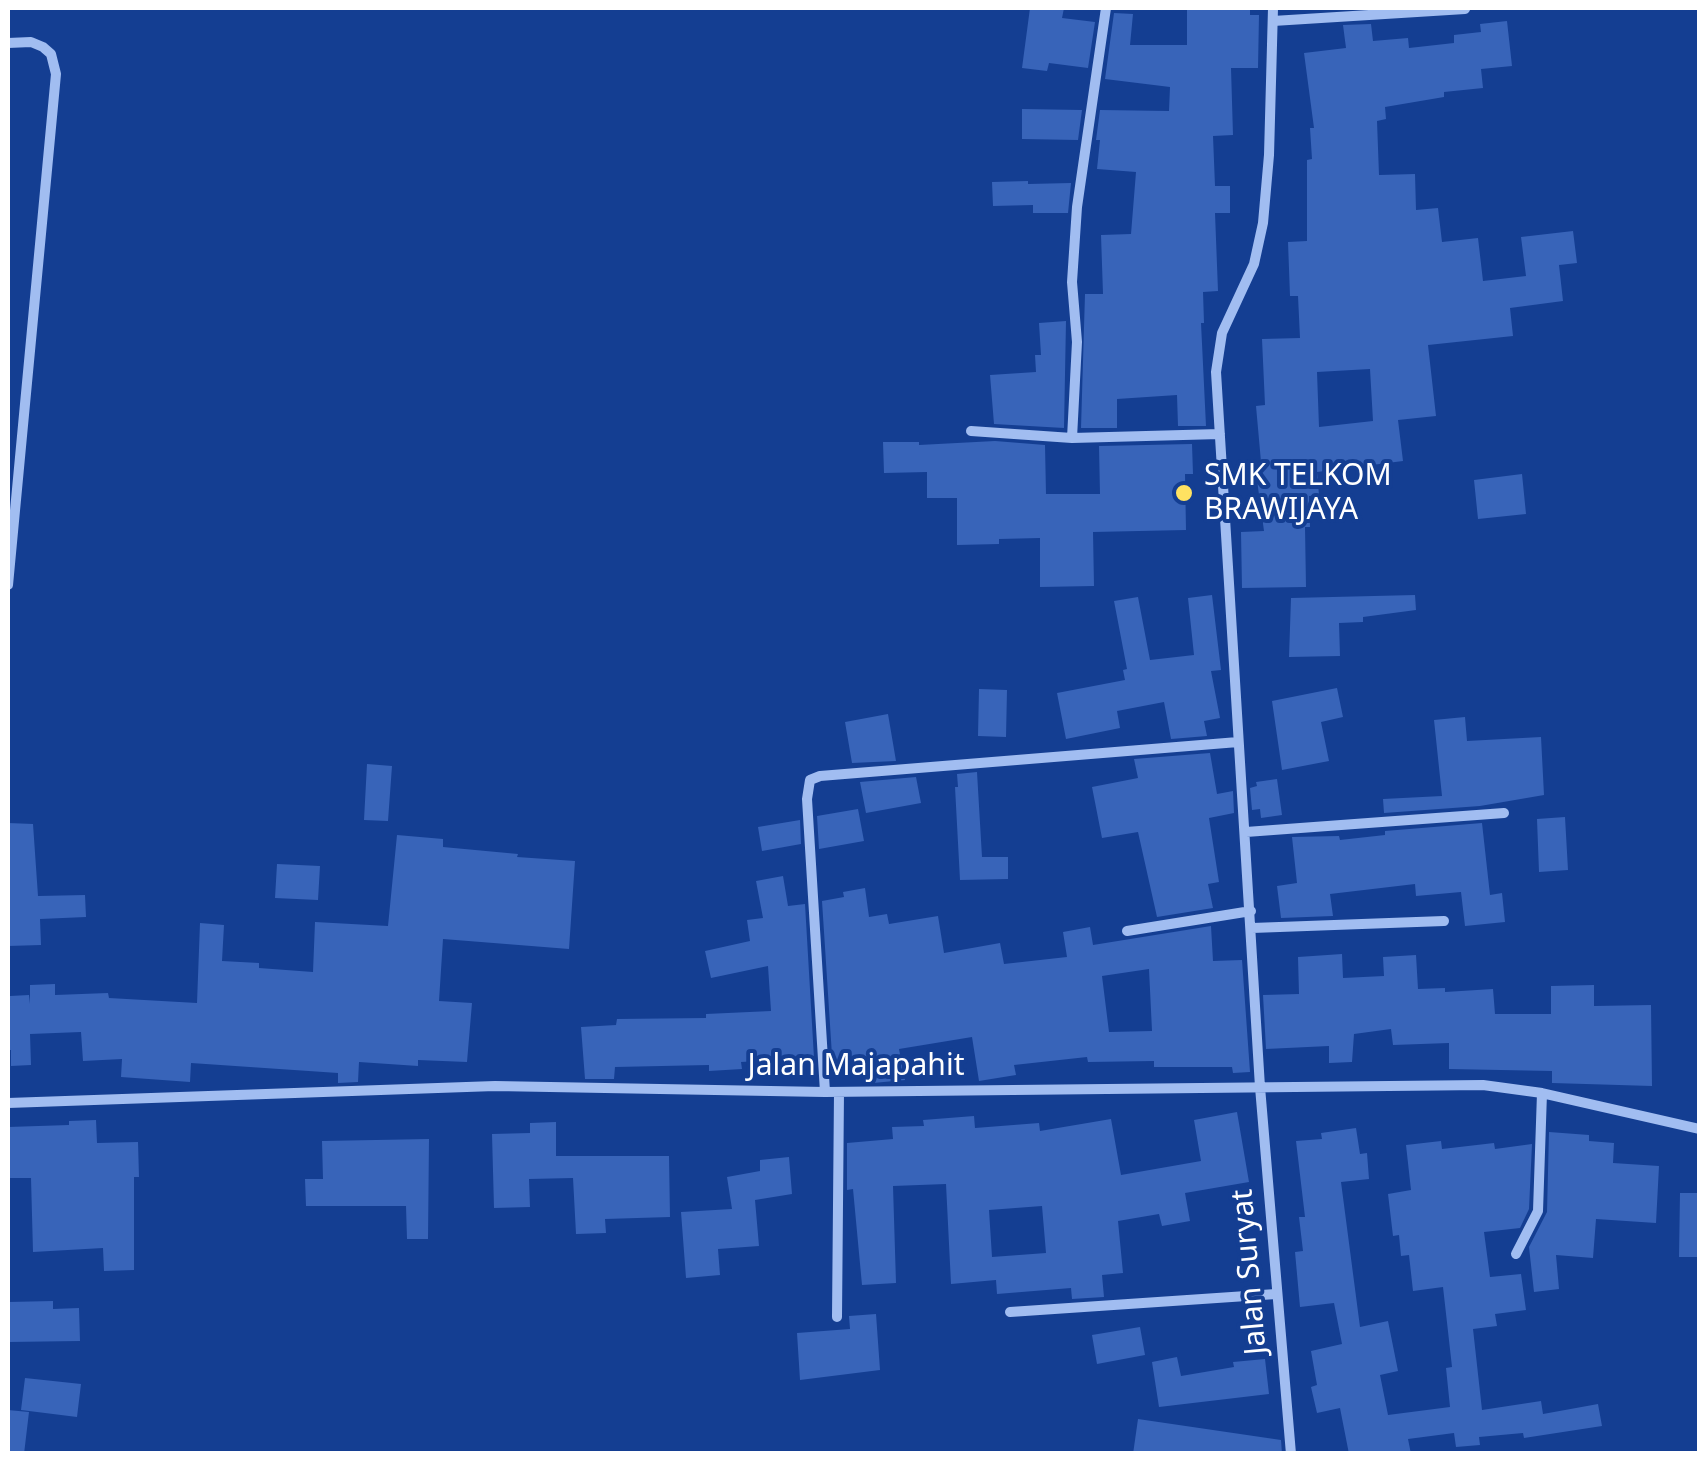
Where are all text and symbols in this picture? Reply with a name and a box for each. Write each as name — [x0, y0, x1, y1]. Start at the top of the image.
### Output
place label: SMK TELKOM BRAWIJAYA — [1204, 458, 1392, 528]
marker: SMK TELKOM BRAWIJAYA — [1173, 482, 1195, 504]
street label: Jalan Majapahit — [748, 1048, 964, 1084]
street label: Jalan Suryat — [1225, 1188, 1275, 1356]

